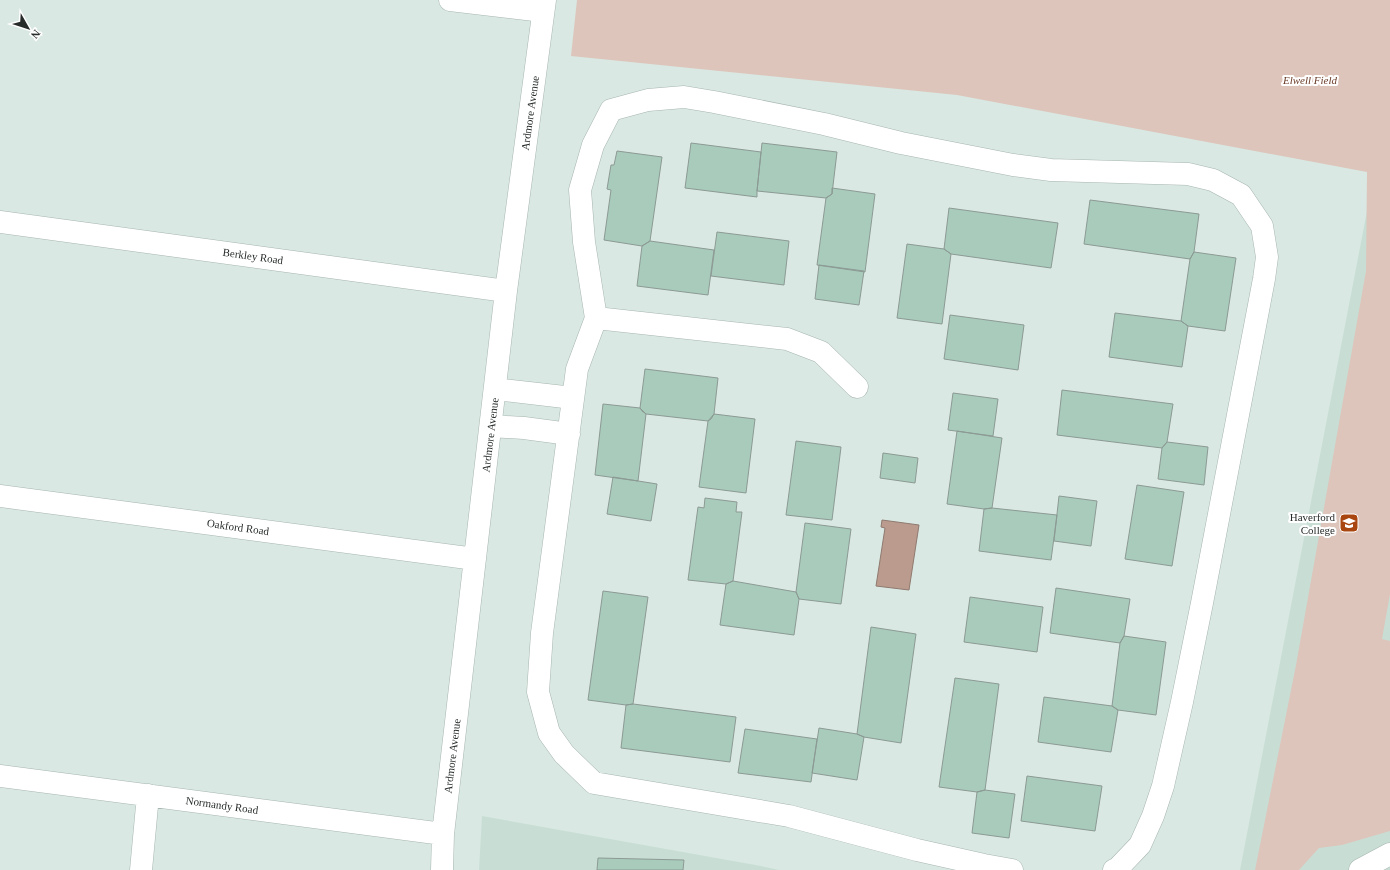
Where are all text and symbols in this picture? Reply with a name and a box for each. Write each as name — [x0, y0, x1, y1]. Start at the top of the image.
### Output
north arrow — [8, 8, 48, 48]
text: N — [29, 27, 43, 41]
park label: Elwell Field — [1282, 74, 1338, 86]
street label: Ardmore Avenue — [519, 75, 541, 151]
street label: Berkley Road — [222, 246, 284, 266]
street label: Ardmore Avenue — [479, 397, 501, 473]
place label: Haverford College — [1290, 511, 1335, 536]
school or university icon: Haverford College — [1338, 512, 1360, 534]
street label: Oakford Road — [206, 517, 270, 537]
street label: Ardmore Avenue — [441, 718, 463, 794]
street label: Normandy Road — [185, 794, 259, 816]

